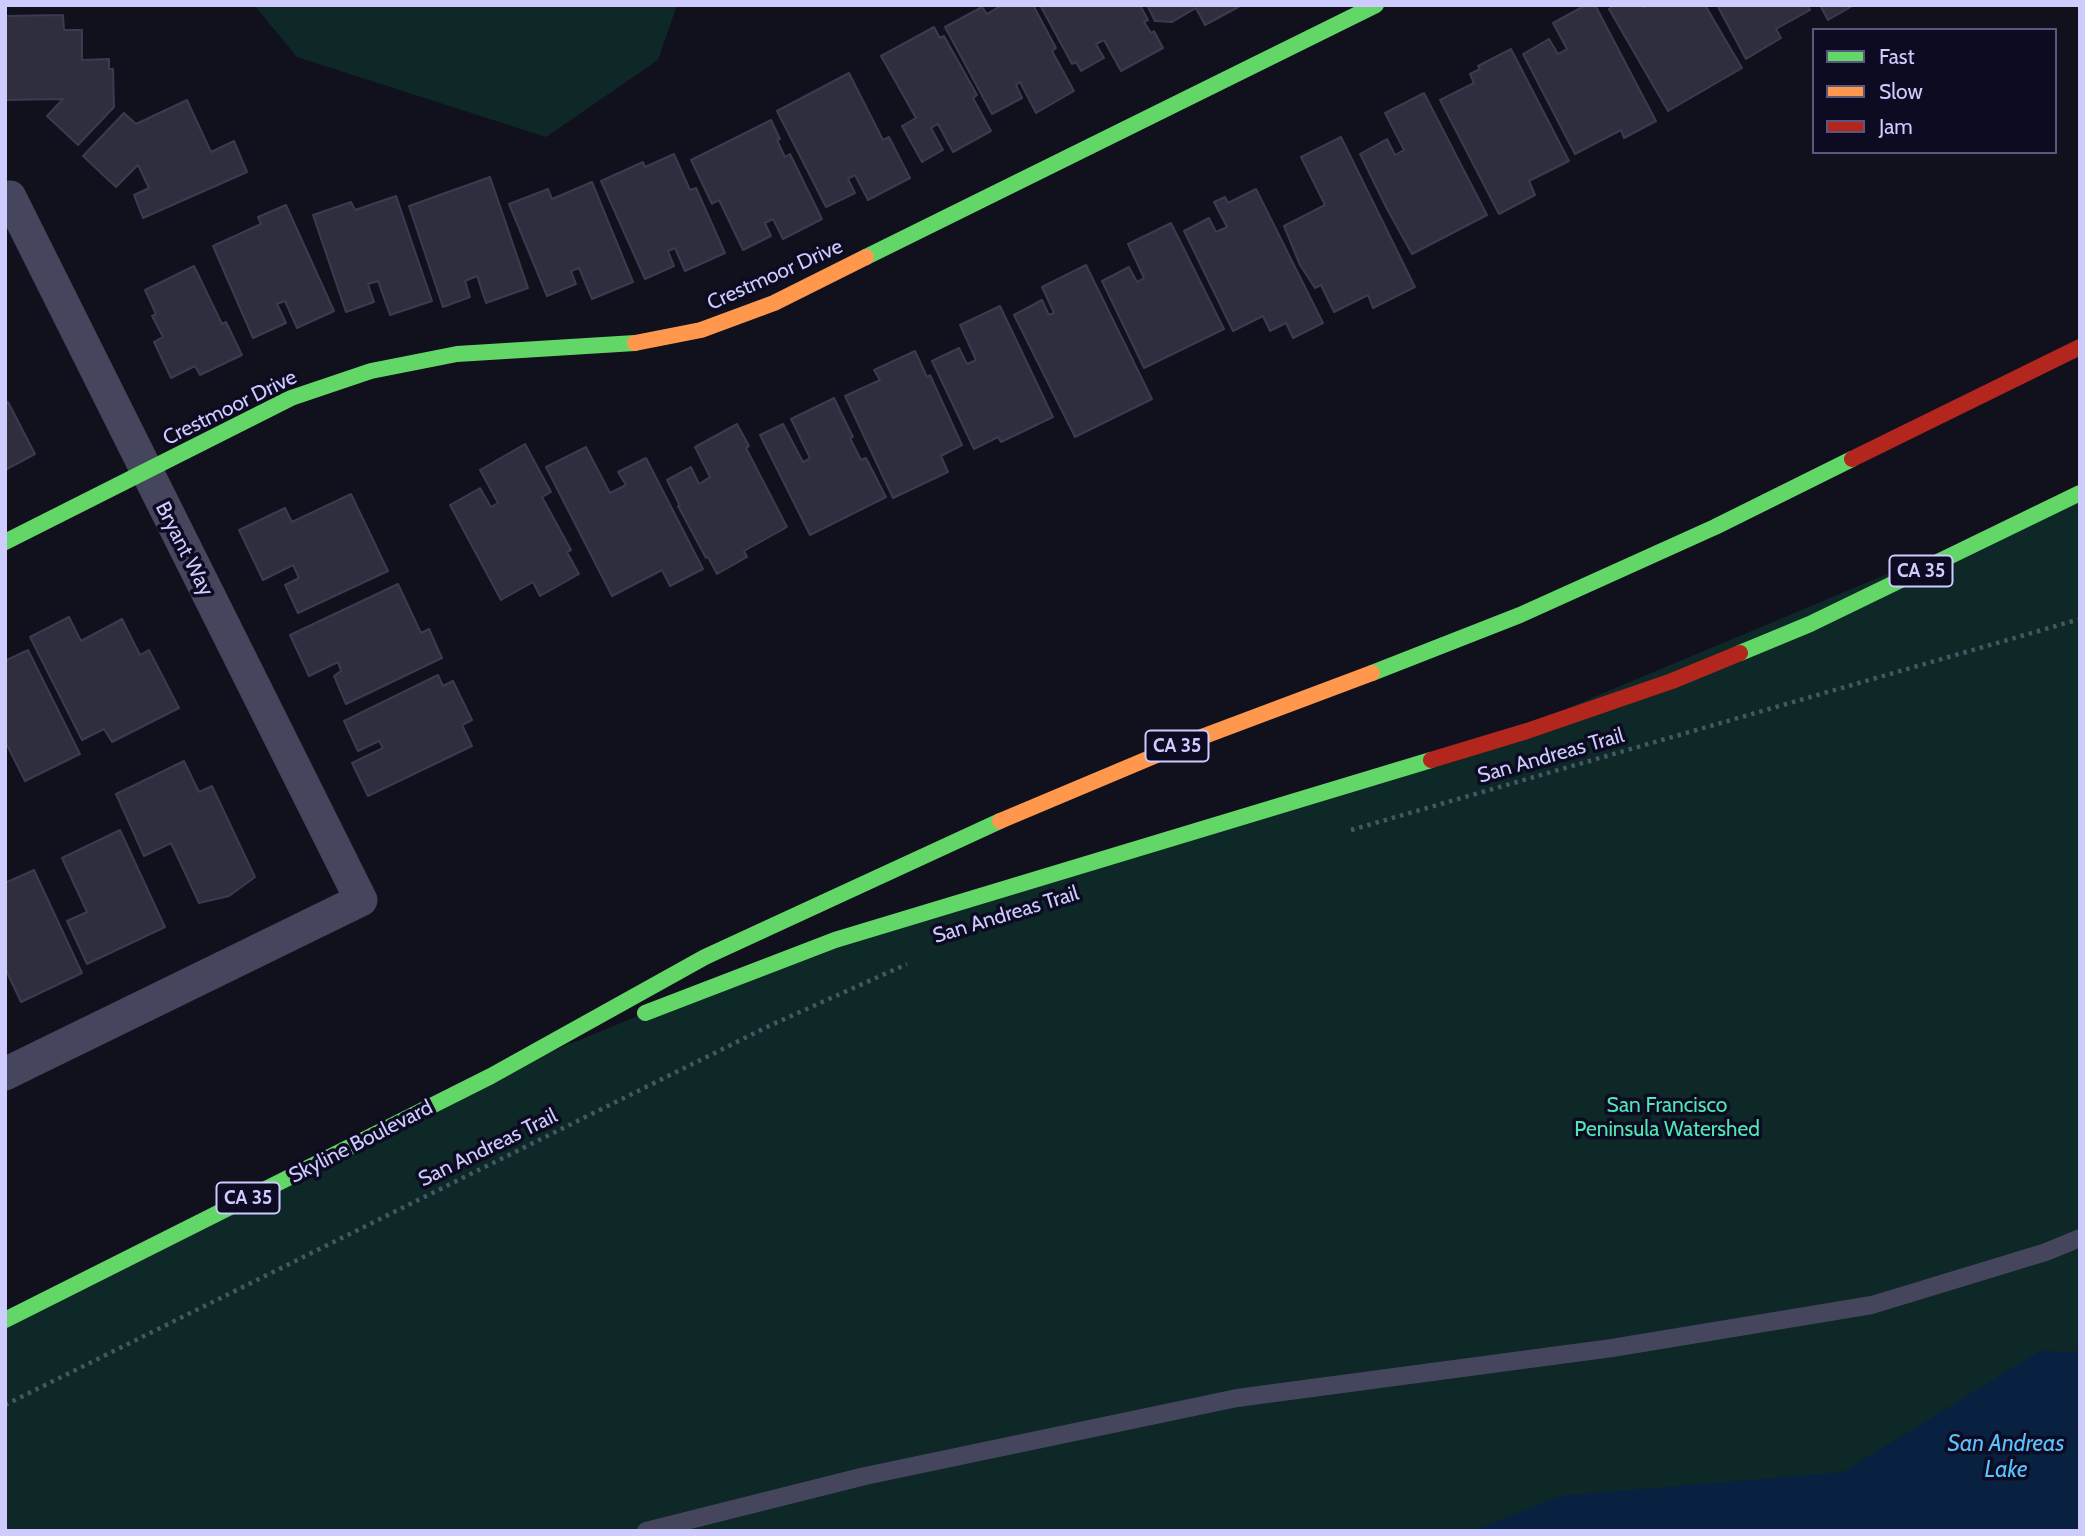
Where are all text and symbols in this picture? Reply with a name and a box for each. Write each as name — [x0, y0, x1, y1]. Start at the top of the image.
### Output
legend — [1812, 28, 2057, 154]
text: Fast — [1879, 44, 1915, 69]
text: Slow — [1879, 79, 1923, 104]
text: Jam — [1879, 114, 1913, 139]
street label: Crestmoor Drive — [703, 234, 847, 316]
street label: Crestmoor Drive — [159, 365, 301, 451]
street label: Bryant Way — [150, 498, 218, 600]
road number: CA 35 — [1890, 556, 1952, 586]
street label: San Andreas Trail — [1475, 723, 1627, 789]
road number: CA 35 — [1146, 730, 1208, 762]
street label: San Andreas Trail — [930, 881, 1082, 949]
park label: San Francisco Peninsula Watershed — [1574, 1093, 1760, 1143]
street label: Skyline Boulevard — [285, 1095, 437, 1189]
street label: San Andreas Trail — [415, 1104, 561, 1192]
road number: CA 35 — [216, 1182, 280, 1214]
water label: San Andreas Lake — [1948, 1430, 2064, 1484]

